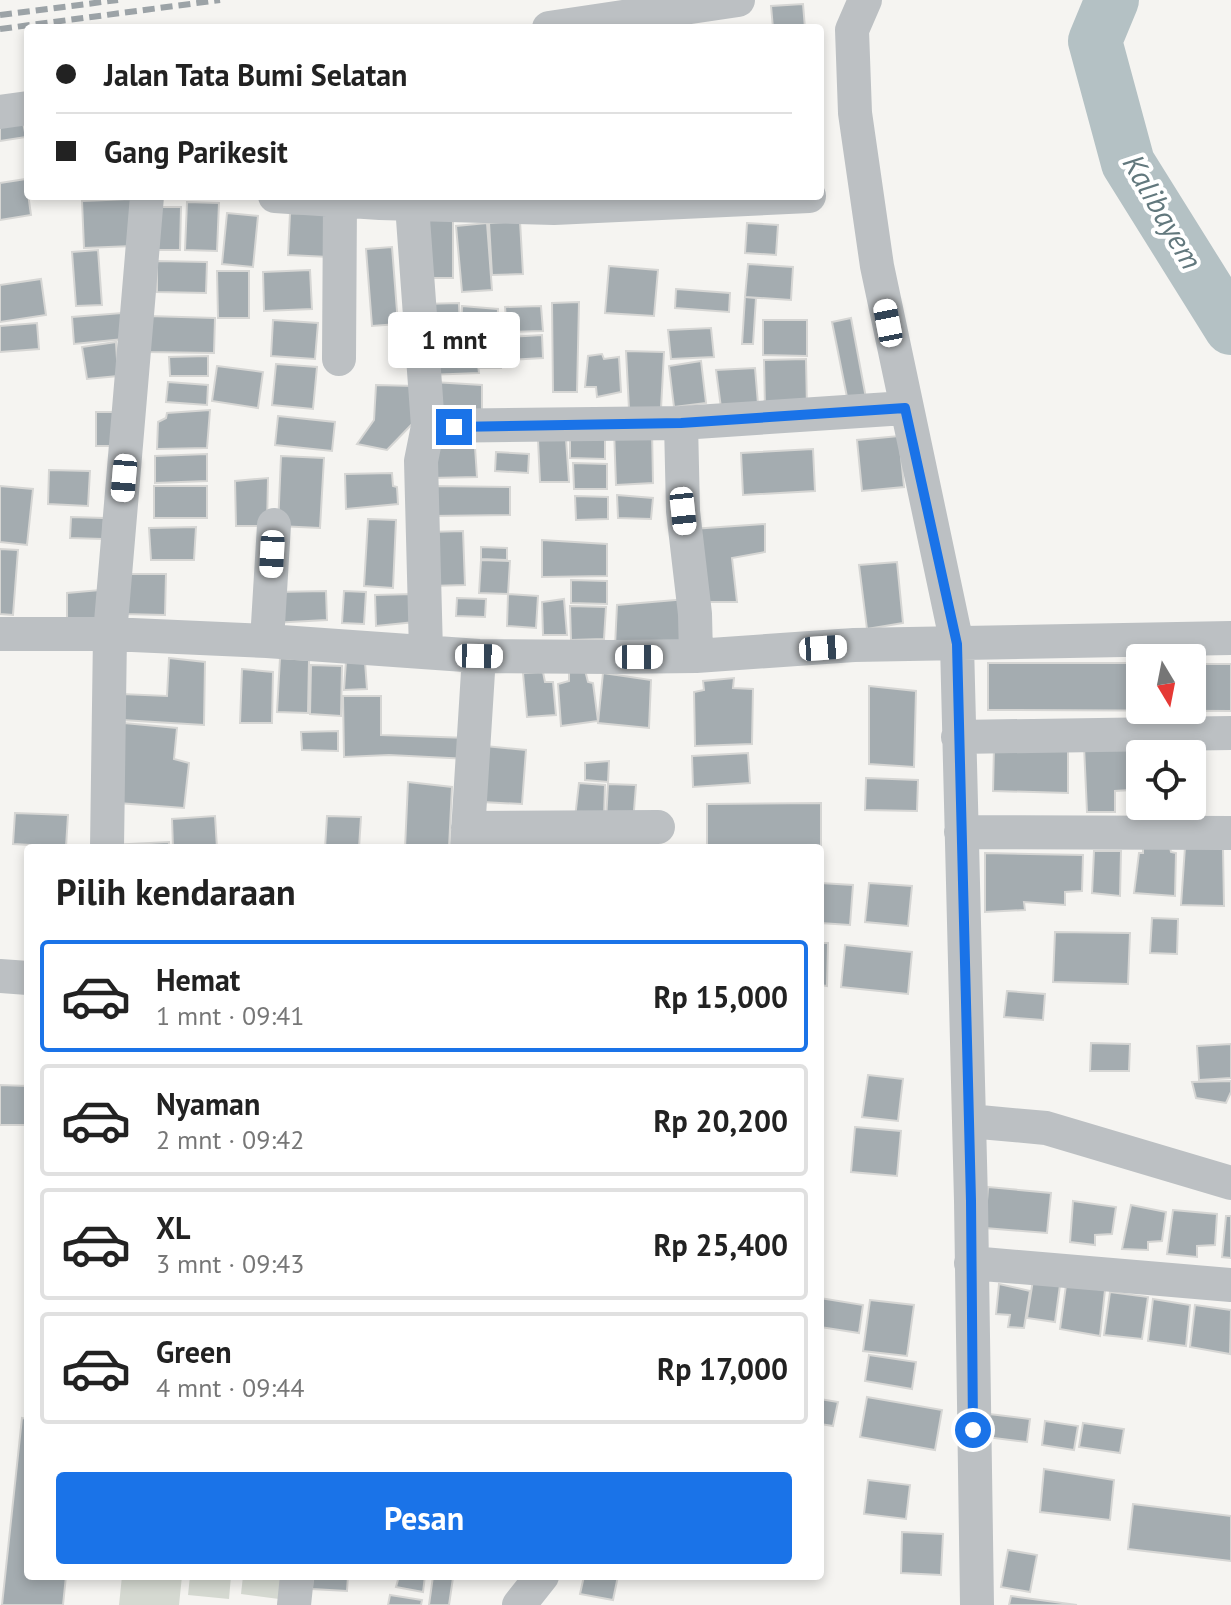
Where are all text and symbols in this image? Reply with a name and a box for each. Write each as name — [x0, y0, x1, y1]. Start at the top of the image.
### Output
text: Jalan Tata Bumi Selatan — [104, 55, 407, 94]
text: Gang Parikesit — [104, 132, 288, 171]
water label: Kalibayem — [1115, 147, 1212, 276]
car — [872, 297, 904, 349]
callout: 1 mnt — [388, 311, 520, 367]
text: 1 mnt — [421, 323, 487, 356]
route end — [436, 409, 472, 445]
car — [110, 453, 138, 503]
car — [669, 486, 697, 536]
car — [259, 529, 285, 579]
car — [798, 634, 848, 662]
car — [455, 644, 503, 668]
north arrow — [1126, 644, 1206, 724]
map controls — [1126, 644, 1206, 820]
car — [615, 645, 663, 669]
button: locate — [1126, 740, 1206, 820]
text: Pilih kendaraan — [56, 868, 296, 915]
icon: car — [60, 960, 132, 1032]
text: Hemat — [156, 960, 240, 999]
text: Rp 15,000 — [654, 977, 788, 1016]
text: 1 mnt · 09:41 — [156, 999, 304, 1032]
icon: car — [60, 1084, 132, 1156]
text: Nyaman — [156, 1084, 260, 1123]
text: Rp 20,200 — [654, 1101, 788, 1140]
text: 2 mnt · 09:42 — [156, 1123, 304, 1156]
icon: car — [60, 1208, 132, 1280]
text: XL — [156, 1208, 190, 1247]
text: Rp 25,400 — [654, 1225, 788, 1264]
text: 3 mnt · 09:43 — [156, 1247, 304, 1280]
icon: car — [60, 1332, 132, 1404]
text: Green — [156, 1332, 231, 1371]
text: Rp 17,000 — [657, 1349, 788, 1388]
text: 4 mnt · 09:44 — [156, 1371, 304, 1404]
route start — [955, 1412, 991, 1448]
button: Pesan — [56, 1472, 792, 1564]

